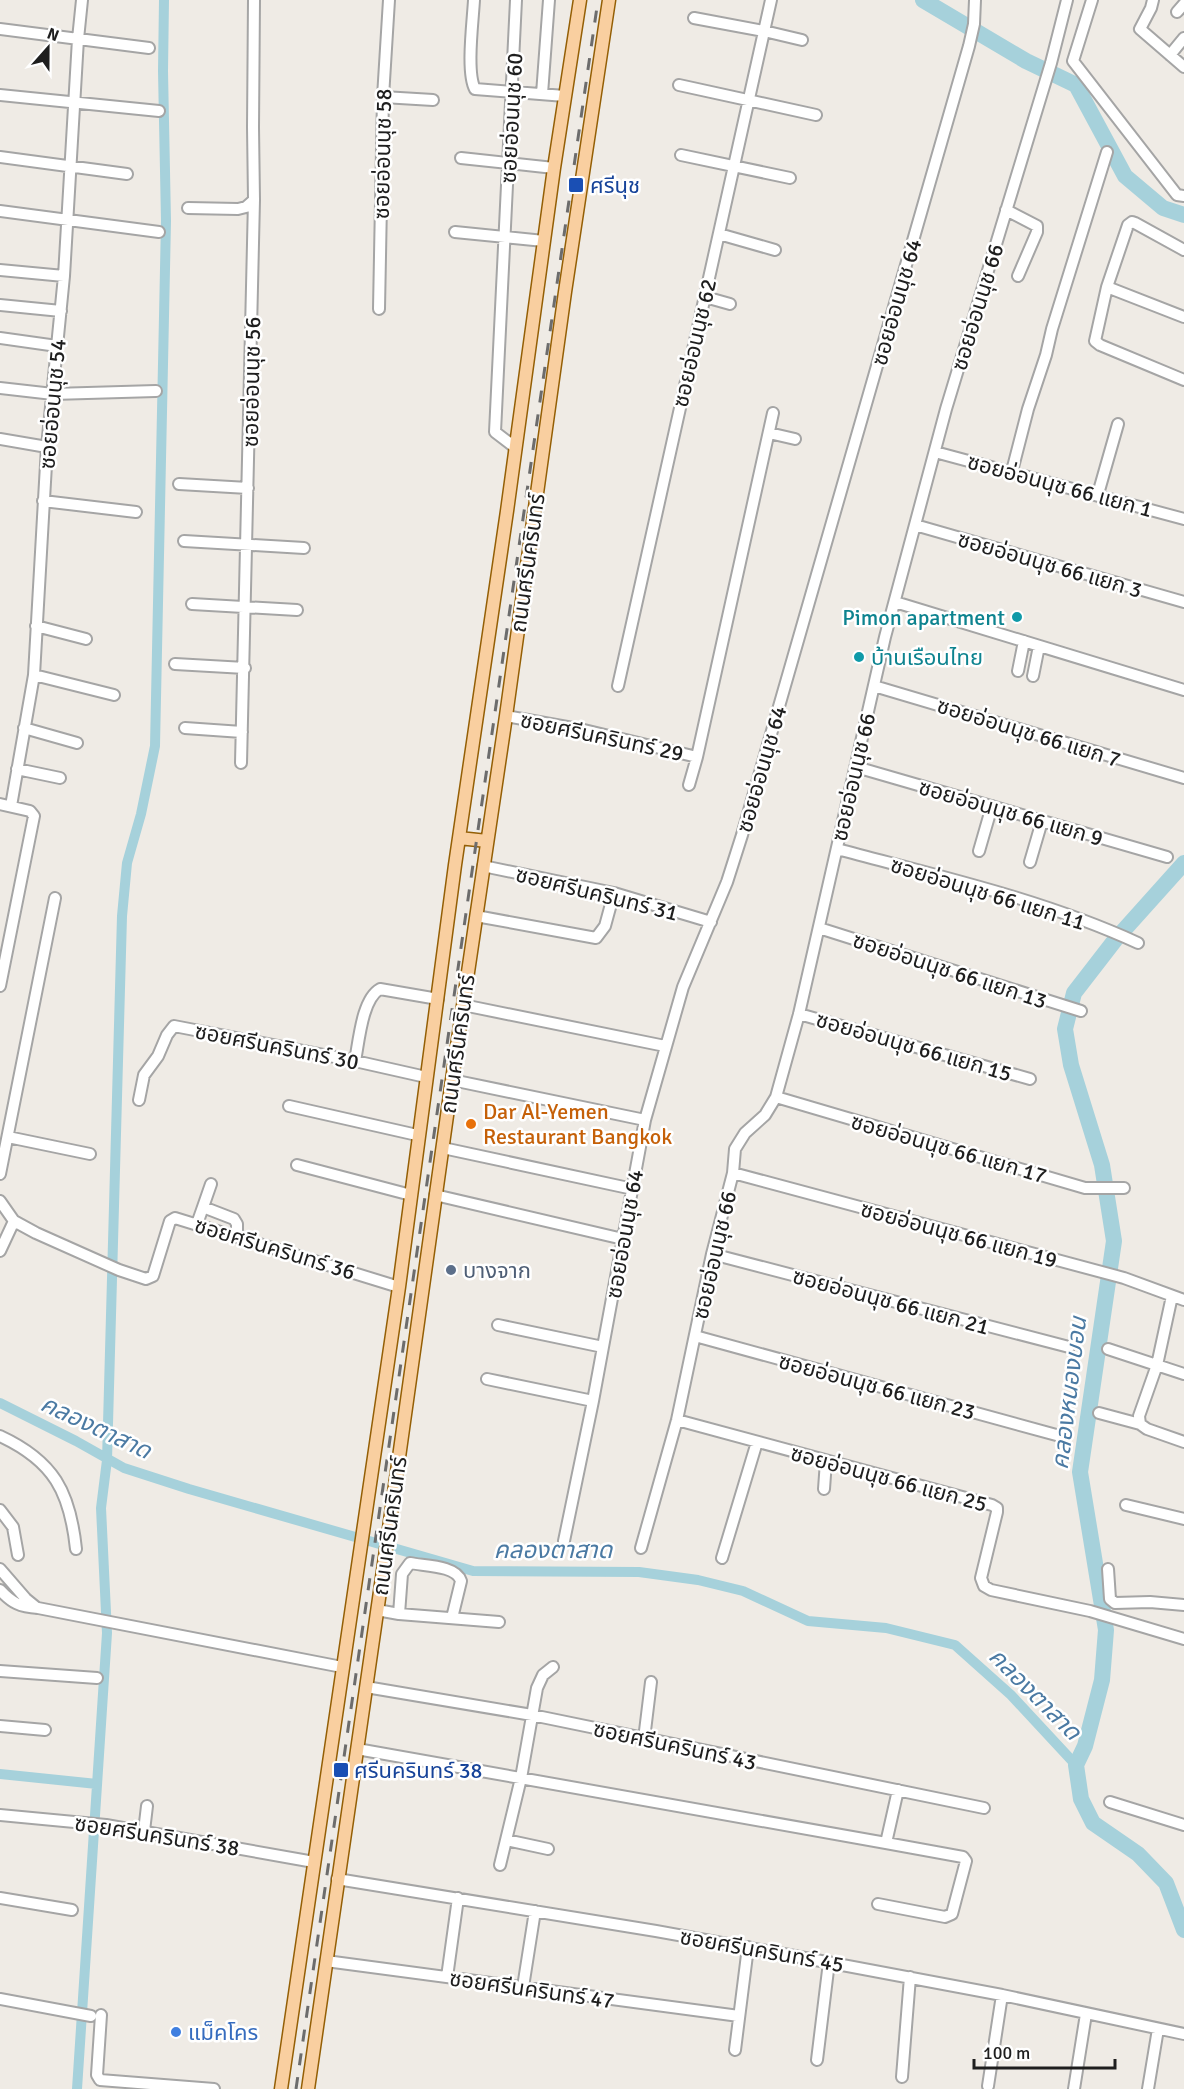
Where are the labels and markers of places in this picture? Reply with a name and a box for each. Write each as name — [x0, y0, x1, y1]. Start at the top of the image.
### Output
place label: ศรีนุช — [590, 172, 640, 199]
marker: ศรีนุช — [567, 176, 585, 194]
place label: Pimon apartment — [842, 604, 1005, 631]
marker: Pimon apartment — [1010, 610, 1024, 624]
place label: บ้านเรือนไทย — [871, 644, 983, 671]
marker: บ้านเรือนไทย — [852, 650, 866, 664]
place label: Dar Al-Yemen Restaurant Bangkok — [483, 1098, 672, 1150]
marker: Dar Al-Yemen Restaurant Bangkok — [464, 1117, 478, 1131]
place label: บางจาก — [463, 1257, 531, 1284]
marker: บางจาก — [444, 1263, 458, 1277]
place label: ศรีนครินทร์ 38 — [354, 1757, 483, 1784]
marker: ศรีนครินทร์ 38 — [332, 1761, 350, 1779]
place label: แม็คโคร — [188, 2019, 258, 2046]
marker: แม็คโคร — [169, 2025, 183, 2039]

